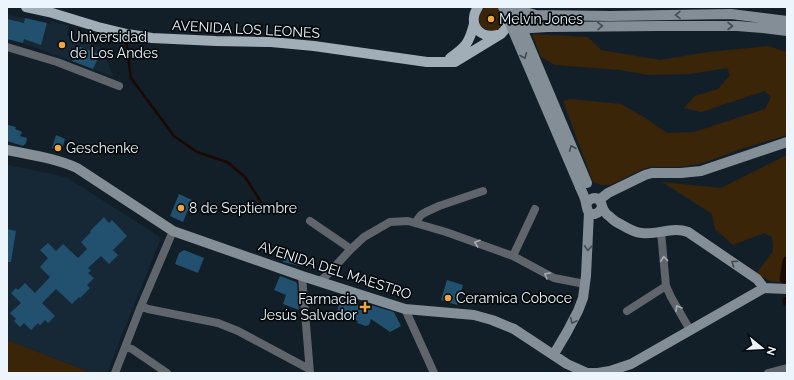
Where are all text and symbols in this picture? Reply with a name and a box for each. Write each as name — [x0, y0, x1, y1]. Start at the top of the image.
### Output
place label: Melvin Jones — [499, 11, 583, 27]
one-way arrow — [675, 11, 681, 19]
marker: Melvin Jones — [486, 14, 496, 24]
street label: AVENIDA LOS LEONES — [172, 17, 321, 41]
one-way arrow — [597, 22, 603, 30]
one-way arrow — [727, 22, 733, 30]
place label: Universidad de Los Andes — [70, 29, 158, 61]
marker: Universidad de Los Andes — [57, 40, 67, 50]
one-way arrow — [519, 51, 527, 59]
place label: Geschenke — [66, 140, 139, 156]
marker: Geschenke — [53, 143, 63, 153]
one-way arrow — [569, 144, 577, 151]
place label: 8 de Septiembre — [189, 200, 297, 216]
marker: 8 de Septiembre — [176, 203, 186, 213]
street label: AVENIDA DEL MAESTRO — [256, 238, 414, 302]
one-way arrow — [473, 239, 480, 247]
one-way arrow — [583, 245, 592, 251]
one-way arrow — [660, 256, 669, 262]
one-way arrow — [731, 261, 738, 268]
one-way arrow — [544, 272, 552, 279]
place label: Ceramica Coboce — [456, 290, 572, 306]
place label: Farmacia Jesús Salvador — [260, 291, 357, 323]
marker: Ceramica Coboce — [443, 293, 453, 303]
marker: Farmacia Jesús Salvador — [360, 302, 370, 312]
one-way arrow — [675, 305, 682, 312]
one-way arrow — [570, 317, 578, 324]
north arrow — [742, 328, 782, 368]
text: N — [764, 345, 779, 357]

